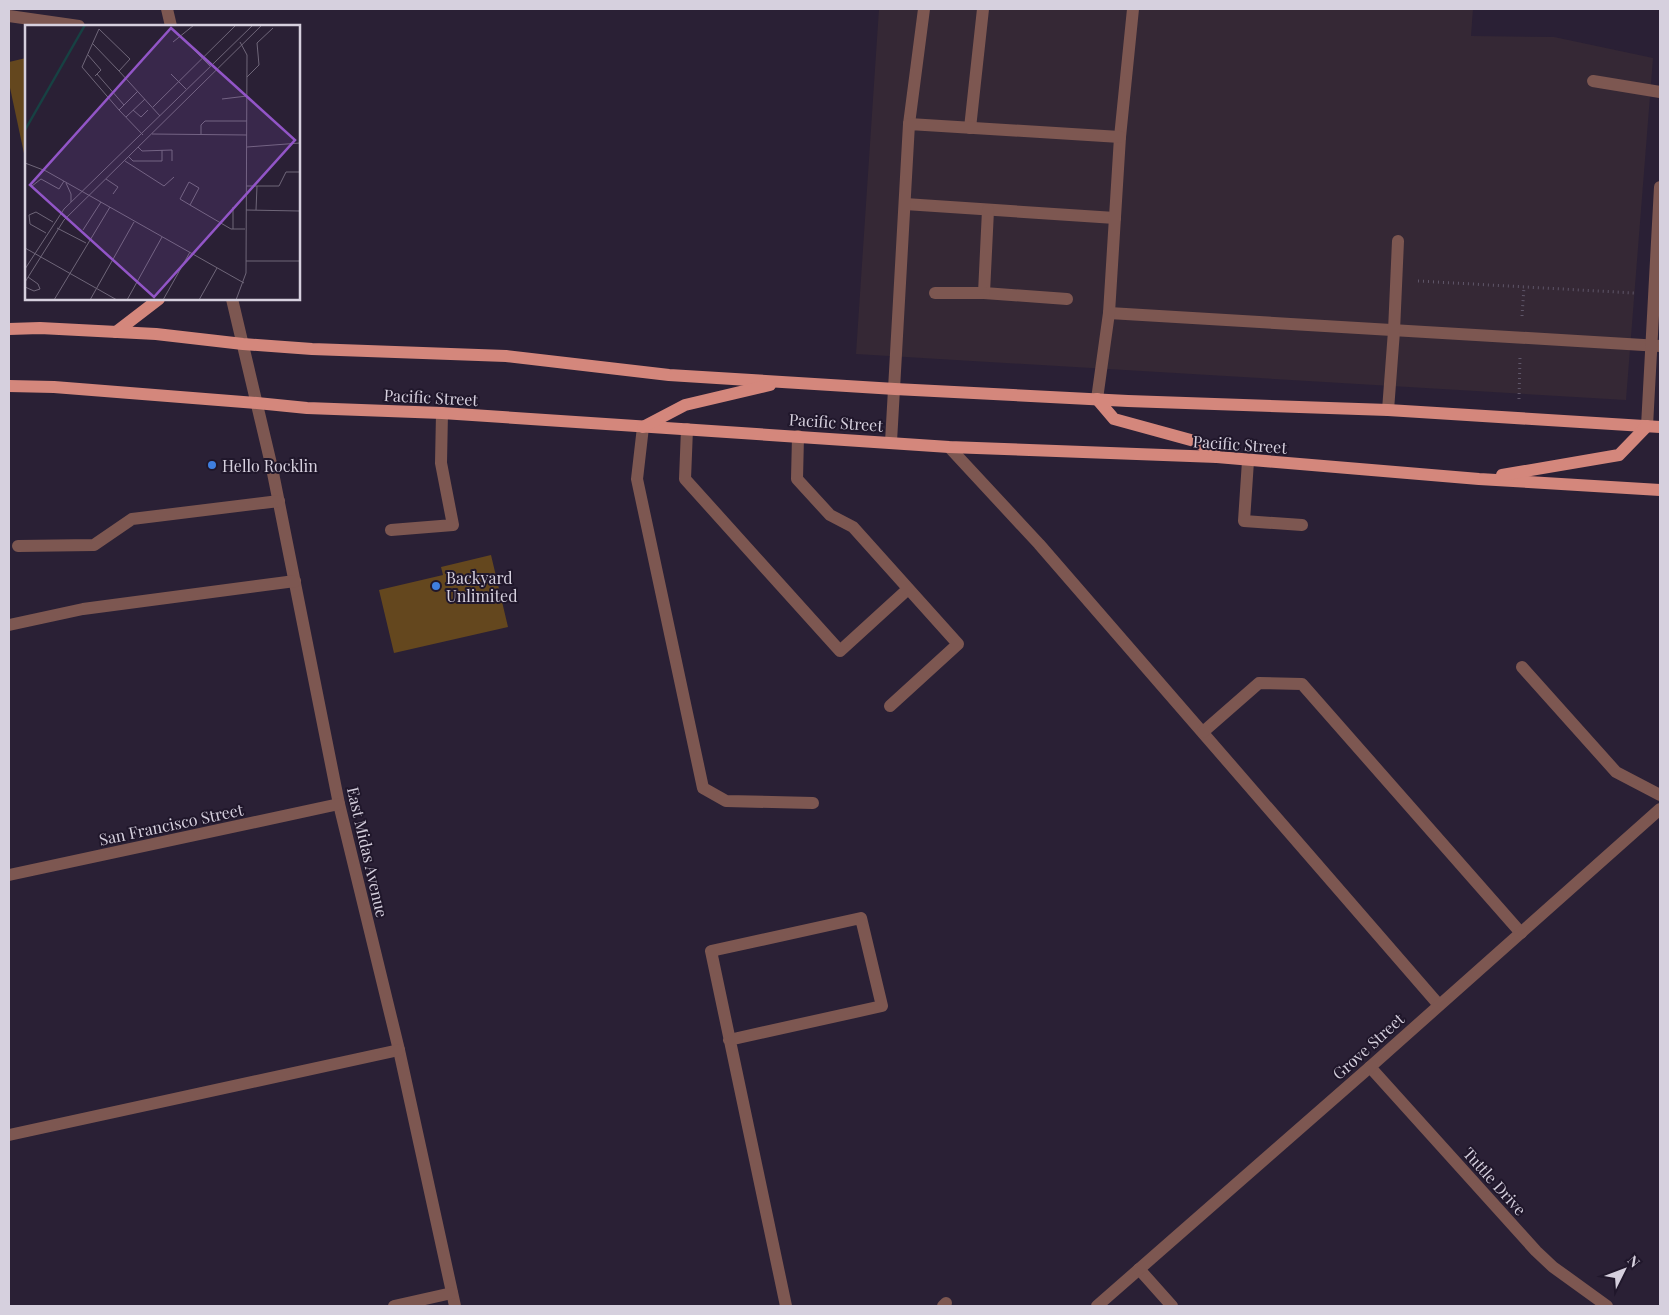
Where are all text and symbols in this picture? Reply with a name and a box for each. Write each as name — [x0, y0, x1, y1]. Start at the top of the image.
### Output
inset map — [25, 25, 300, 300]
street label: Pacific Street — [383, 384, 479, 410]
street label: Pacific Street — [788, 408, 884, 436]
street label: Pacific Street — [1192, 430, 1288, 458]
place label: Hello Rocklin — [222, 455, 318, 476]
marker: Hello Rocklin — [206, 459, 218, 471]
place label: Backyard Unlimited — [446, 567, 517, 606]
marker: Backyard Unlimited — [430, 580, 442, 592]
street label: East Midas Avenue — [343, 785, 393, 919]
street label: San Francisco Street — [97, 798, 245, 850]
street label: Grove Street — [1328, 1008, 1408, 1084]
street label: Tuttle Drive — [1459, 1143, 1531, 1219]
north arrow — [1599, 1245, 1649, 1295]
text: N — [1624, 1251, 1644, 1271]

